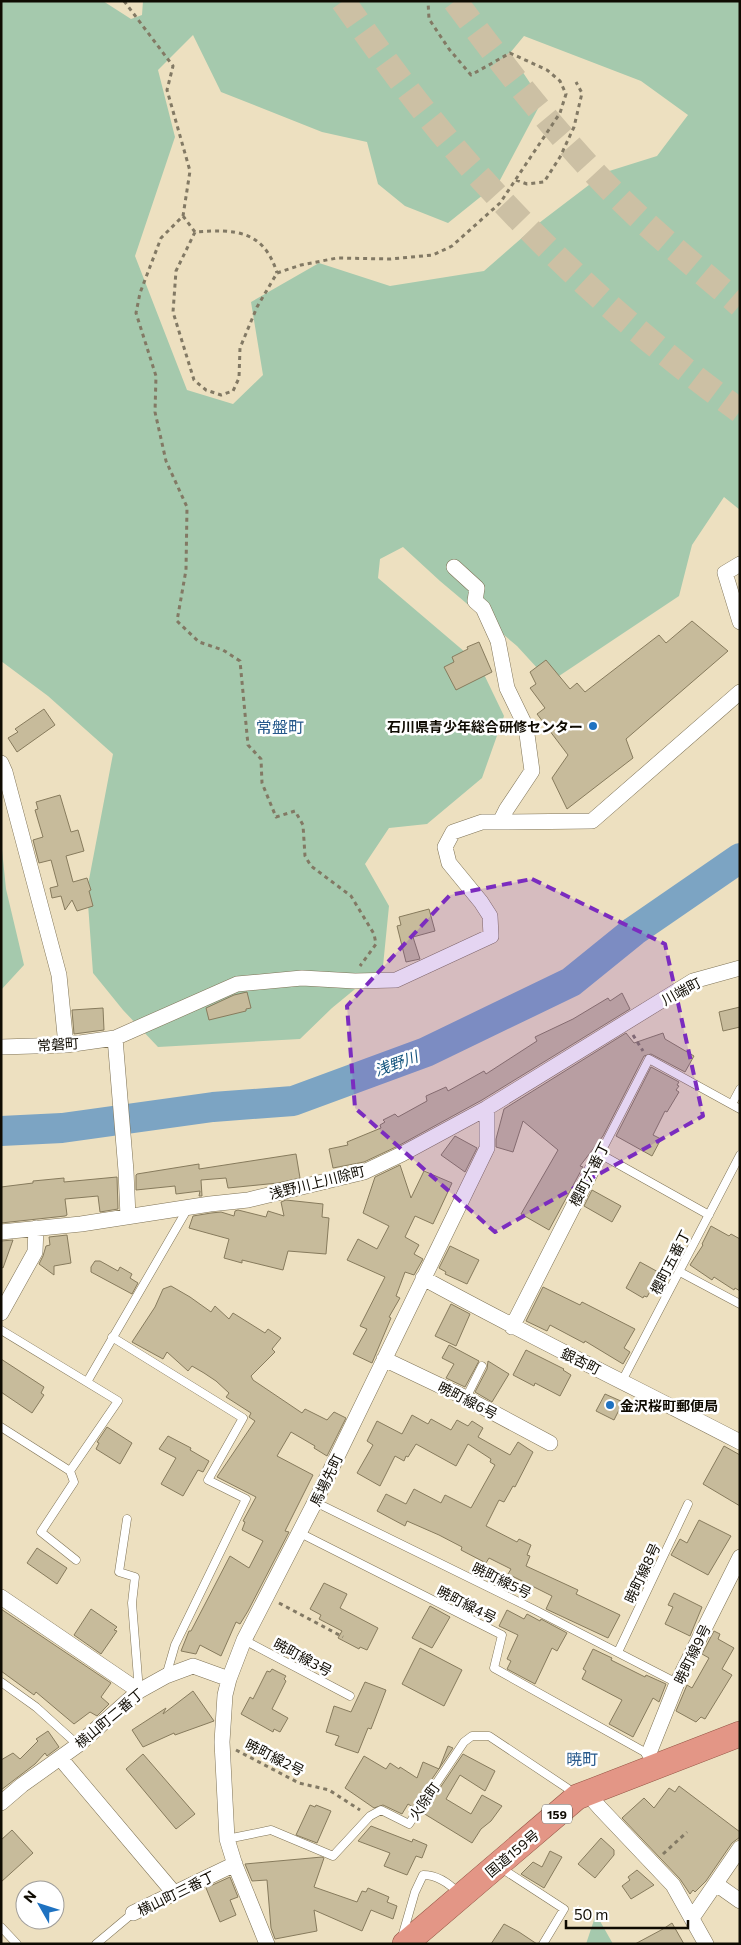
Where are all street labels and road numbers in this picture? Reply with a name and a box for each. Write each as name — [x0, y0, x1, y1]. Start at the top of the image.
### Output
street label: 川端町 — [658, 974, 704, 1008]
street label: 常磐町 — [36, 1034, 80, 1054]
street label: 櫻町六番丁 — [566, 1139, 612, 1209]
street label: 浅野川上川除町 — [267, 1162, 367, 1202]
street label: 櫻町五番丁 — [647, 1227, 693, 1297]
street label: 銀杏町 — [558, 1344, 604, 1378]
street label: 暁町線6号 — [435, 1378, 501, 1422]
street label: 馬場先町 — [306, 1451, 346, 1509]
street label: 暁町線8号 — [621, 1540, 663, 1606]
street label: 暁町線5号 — [469, 1558, 535, 1602]
street label: 暁町線4号 — [434, 1582, 500, 1626]
street label: 暁町線9号 — [670, 1621, 714, 1687]
street label: 暁町線3号 — [271, 1634, 335, 1680]
street label: 横山町二番丁 — [71, 1684, 147, 1752]
street label: 暁町線2号 — [243, 1735, 307, 1779]
street label: 火除町 — [405, 1779, 443, 1823]
road number: 159 — [542, 1805, 572, 1824]
street label: 国道159号 — [482, 1826, 542, 1880]
street label: 横山町三番丁 — [135, 1867, 217, 1919]

